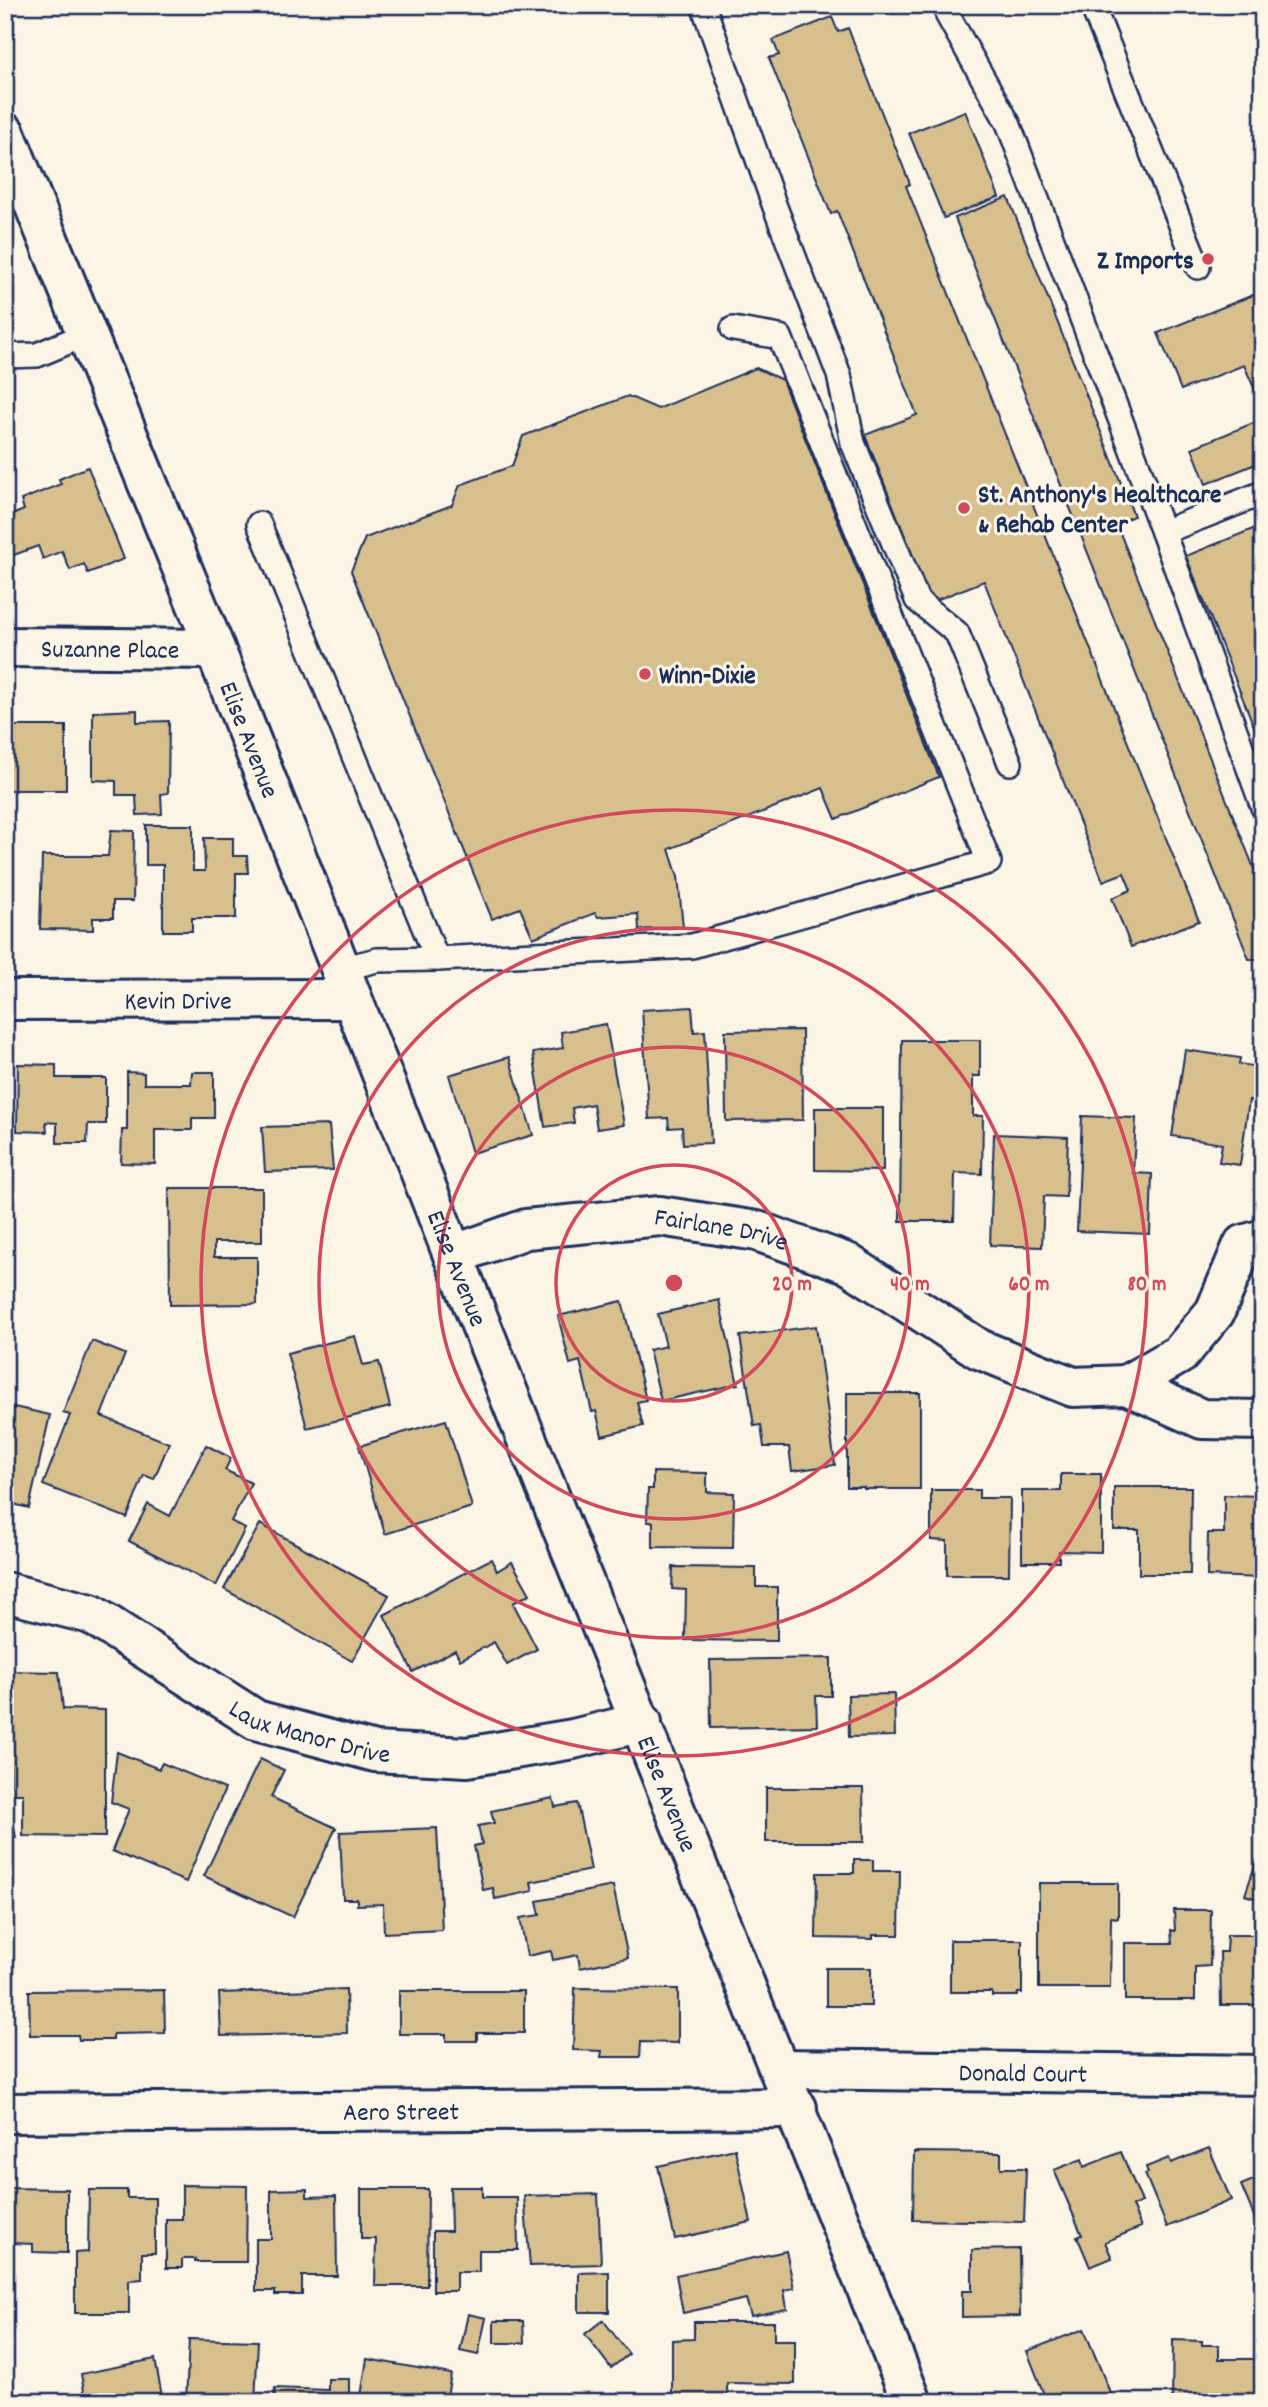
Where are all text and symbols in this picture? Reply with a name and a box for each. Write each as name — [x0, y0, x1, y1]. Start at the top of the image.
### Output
place label: Z Imports — [1097, 244, 1194, 281]
marker: Z Imports — [1200, 251, 1216, 267]
place label: St. Anthony's Healthcare & Rehab Center — [978, 478, 1222, 545]
marker: St. Anthony's Healthcare & Rehab Center — [956, 500, 972, 516]
street label: Suzanne Place — [41, 632, 179, 671]
place label: Winn-Dixie — [659, 659, 756, 696]
marker: Winn-Dixie — [637, 666, 653, 682]
street label: Elise Avenue — [208, 677, 287, 804]
street label: Kevin Drive — [124, 984, 232, 1022]
street label: Fairlane Drive — [651, 1200, 793, 1263]
street label: Elise Avenue — [415, 1205, 495, 1333]
centre of rings — [662, 1271, 686, 1295]
text: 20 m — [772, 1271, 812, 1301]
text: 40 m — [890, 1271, 930, 1301]
text: 60 m — [1009, 1271, 1049, 1301]
text: 80 m — [1127, 1271, 1167, 1301]
street label: Laux Manor Drive — [220, 1692, 391, 1775]
street label: Elise Avenue — [625, 1731, 705, 1858]
street label: Donald Court — [958, 2056, 1088, 2095]
street label: Aero Street — [343, 2095, 460, 2133]

